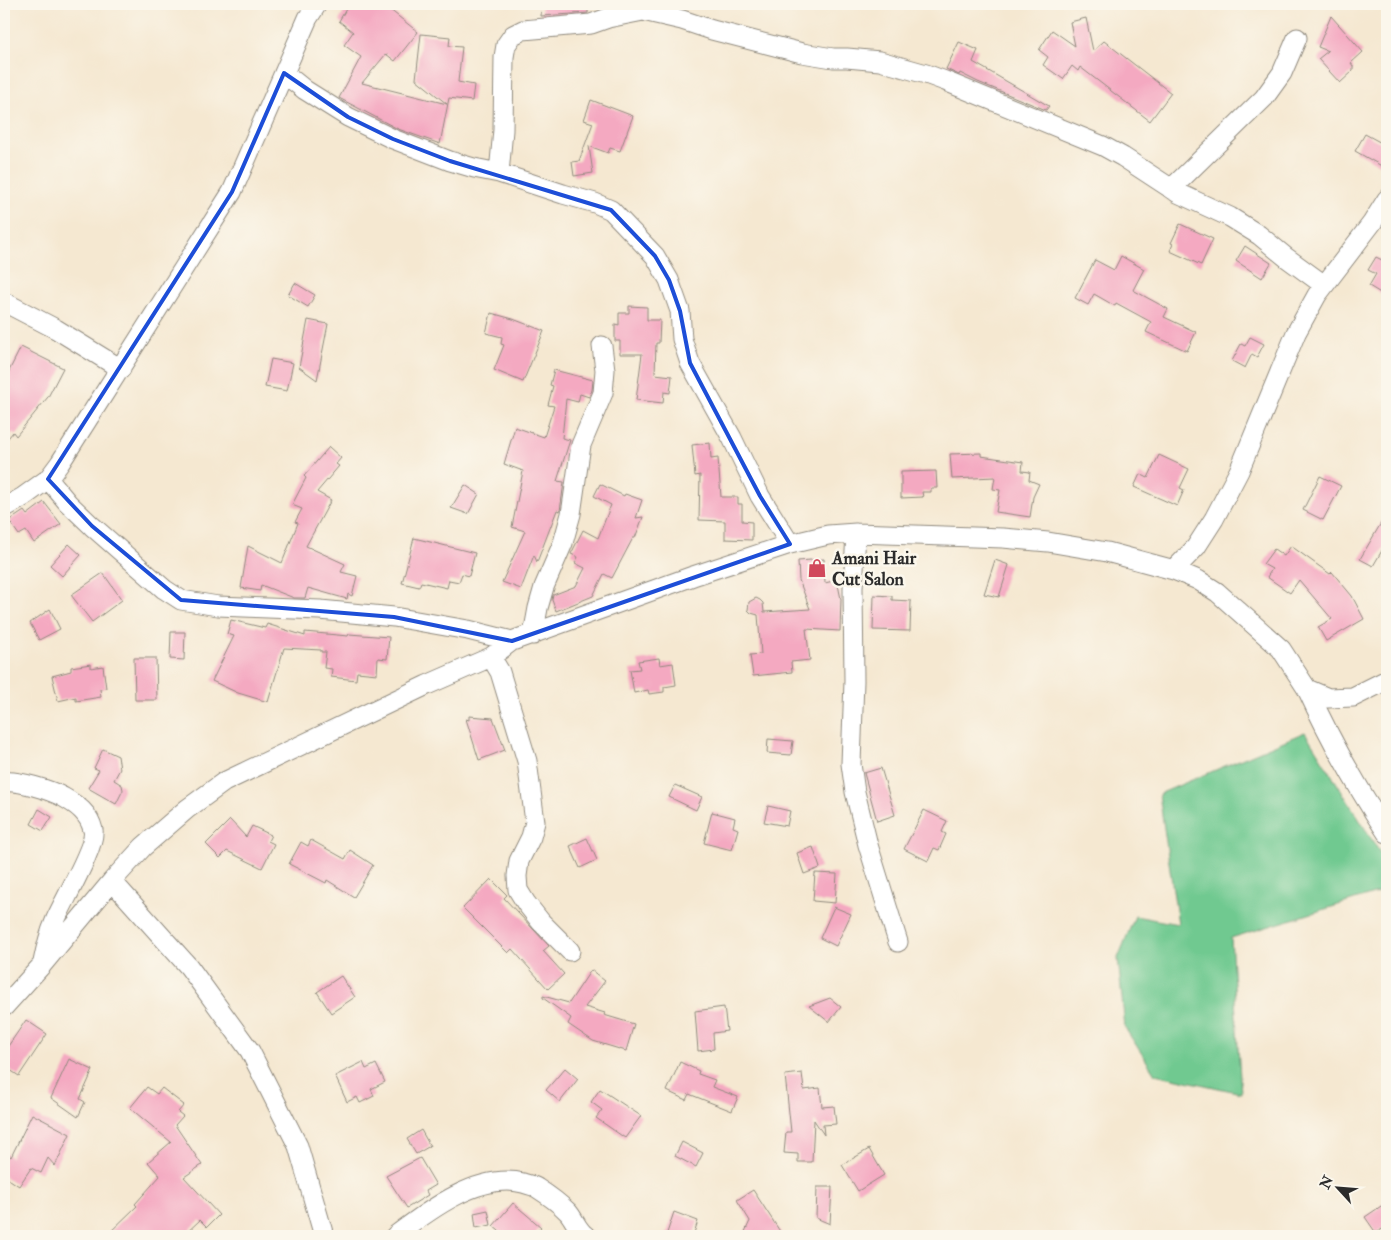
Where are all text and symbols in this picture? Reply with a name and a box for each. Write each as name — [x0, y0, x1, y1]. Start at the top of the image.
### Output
place label: Amani Hair Cut Salon — [831, 547, 917, 591]
shop icon: Amani Hair Cut Salon — [806, 557, 828, 579]
north arrow — [1314, 1162, 1364, 1212]
text: N — [1316, 1173, 1337, 1193]

